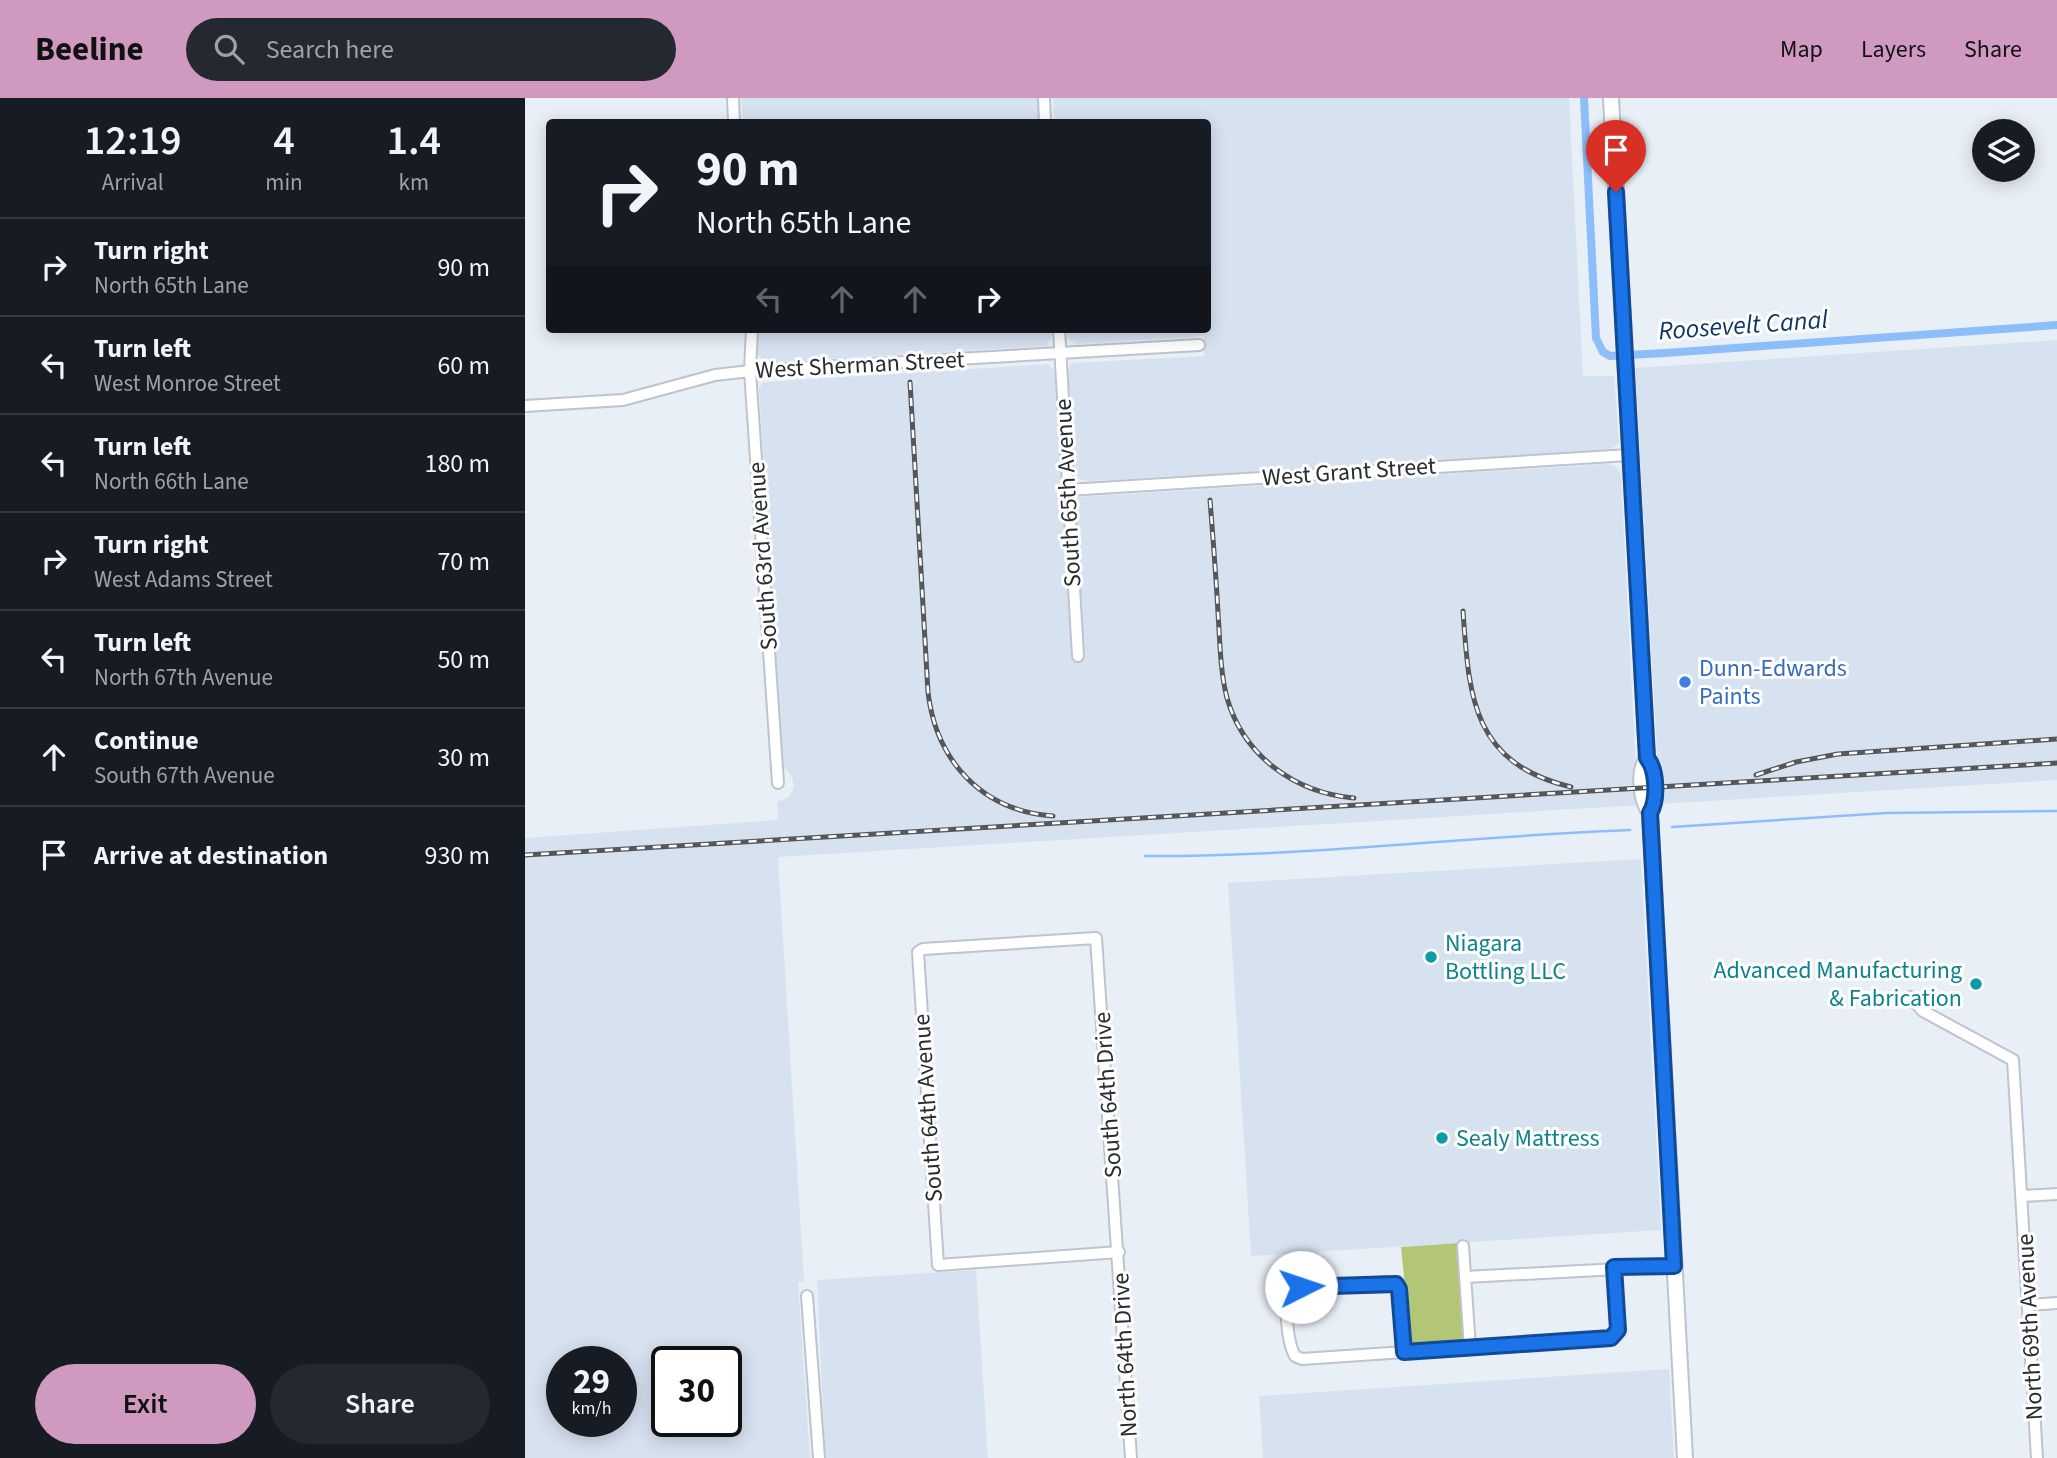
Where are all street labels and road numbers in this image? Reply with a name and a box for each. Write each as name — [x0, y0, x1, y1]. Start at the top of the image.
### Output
street label: West Sherman Street — [755, 342, 965, 388]
street label: South 65th Avenue — [1046, 398, 1090, 588]
street label: West Grant Street — [1261, 448, 1437, 496]
street label: South 63rd Avenue — [739, 461, 787, 651]
street label: South 64th Drive — [1085, 1011, 1131, 1179]
street label: South 64th Avenue — [904, 1013, 952, 1203]
street label: North 69th Avenue — [2008, 1233, 2052, 1421]
street label: North 64th Drive — [1103, 1272, 1147, 1438]

